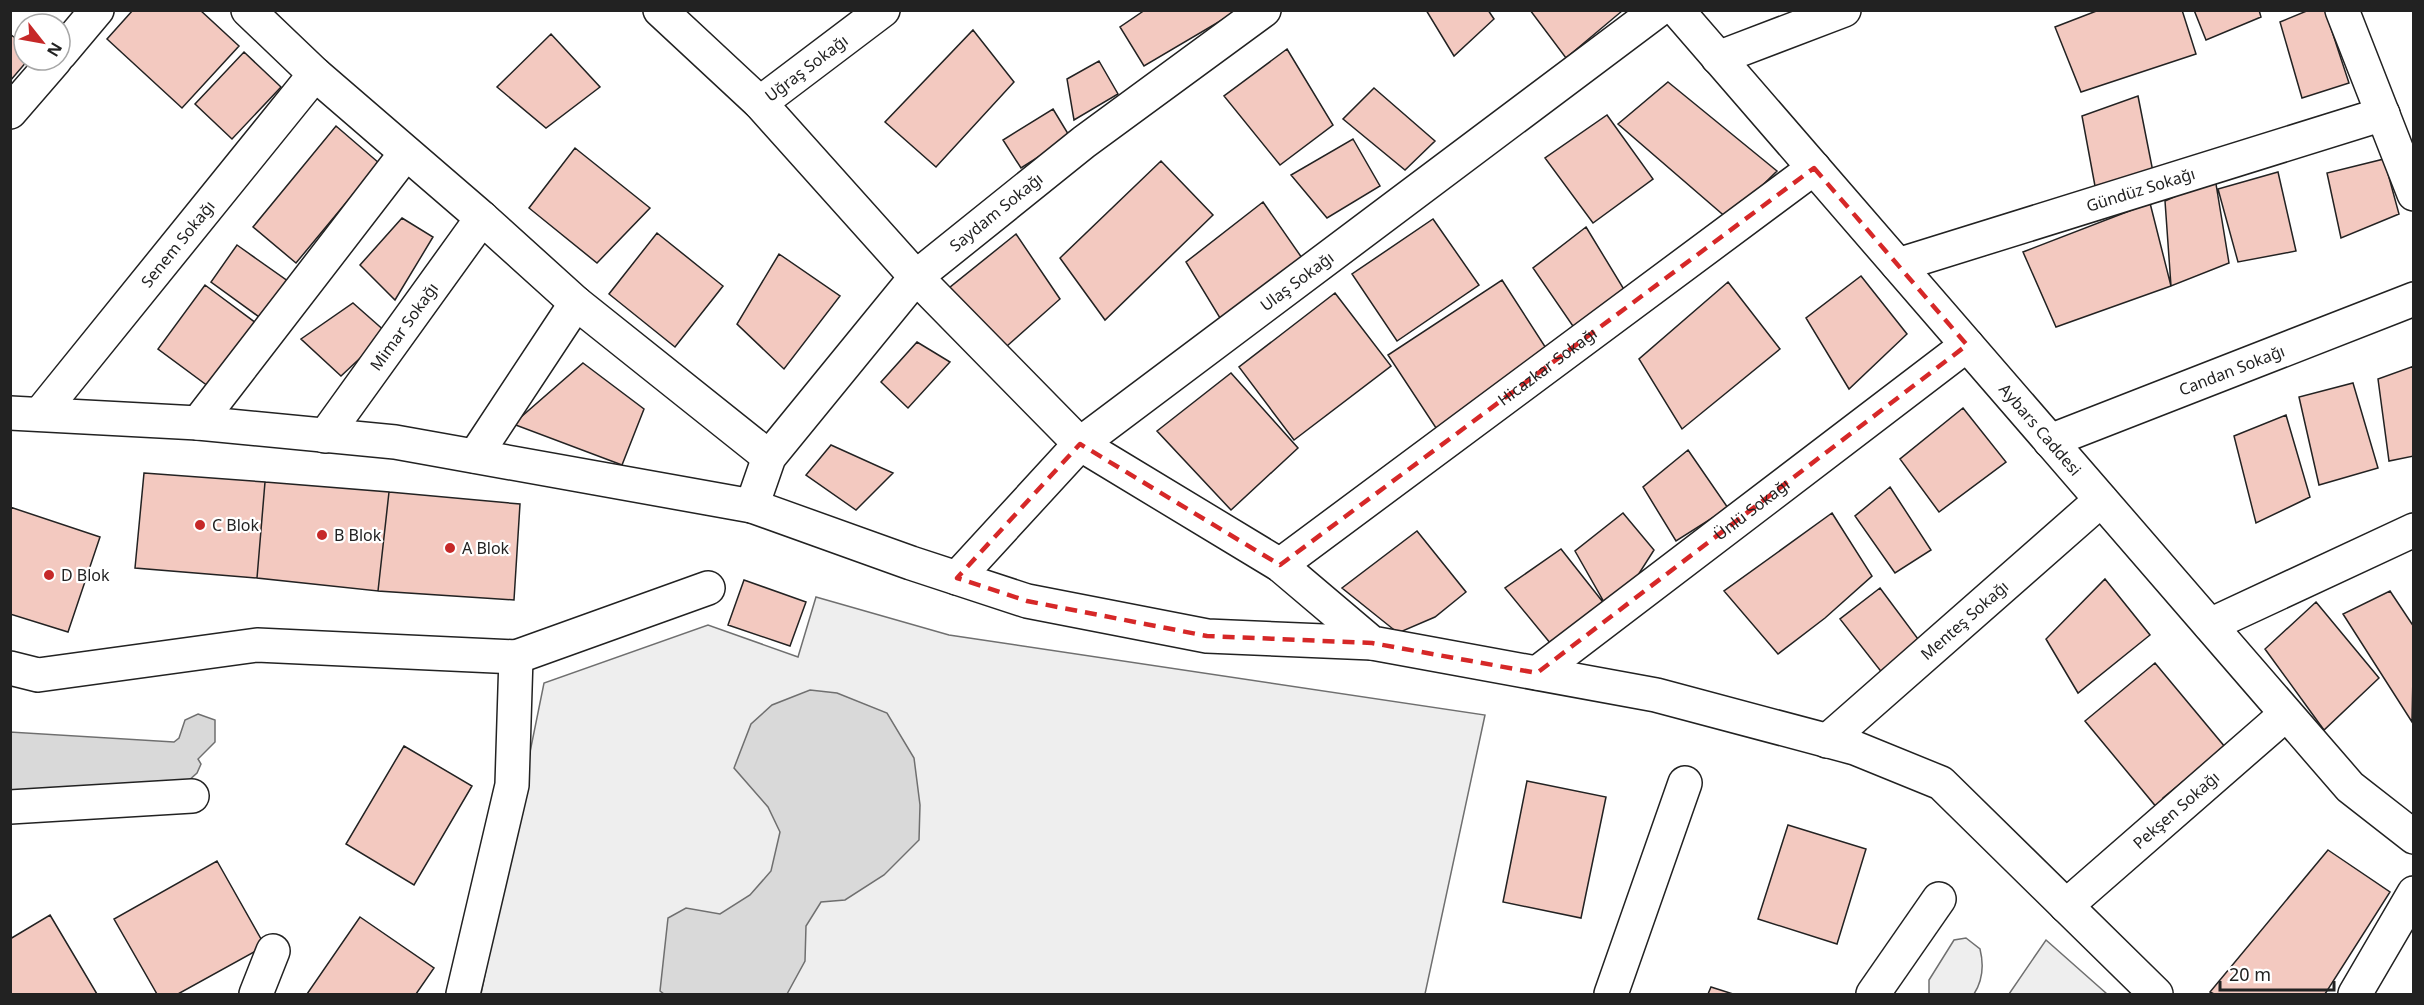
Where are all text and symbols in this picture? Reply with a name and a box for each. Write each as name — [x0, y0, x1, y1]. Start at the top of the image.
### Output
north arrow — [12, 12, 72, 72]
street label: Uğraş Sokağı — [760, 29, 852, 107]
text: N — [42, 38, 68, 61]
street label: Gündüz Sokağı — [2083, 162, 2198, 217]
street label: Saydam Sokağı — [945, 168, 1047, 256]
street label: Senem Sokağı — [136, 196, 220, 292]
street label: Ulaş Sokağı — [1256, 246, 1338, 316]
street label: Mimar Sokağı — [365, 278, 443, 375]
street label: Hicazkar Sokağı — [1493, 322, 1601, 411]
street label: Candan Sokağı — [2176, 340, 2288, 401]
street label: Aybars Caddesi — [1994, 379, 2086, 480]
street label: Ünlü Sokağı — [1709, 473, 1794, 545]
place label: C Blok — [212, 514, 259, 536]
marker: C Blok — [193, 518, 207, 532]
place label: B Blok — [334, 524, 382, 546]
marker: B Blok — [315, 528, 329, 542]
place label: A Blok — [462, 537, 510, 559]
marker: A Blok — [443, 541, 457, 555]
place label: D Blok — [61, 564, 110, 586]
marker: D Blok — [42, 568, 56, 582]
street label: Menteş Sokağı — [1916, 576, 2013, 665]
street label: Pekşen Sokağı — [2128, 766, 2224, 854]
scale bar — [2220, 954, 2334, 992]
text: 20 m — [2229, 962, 2271, 986]

